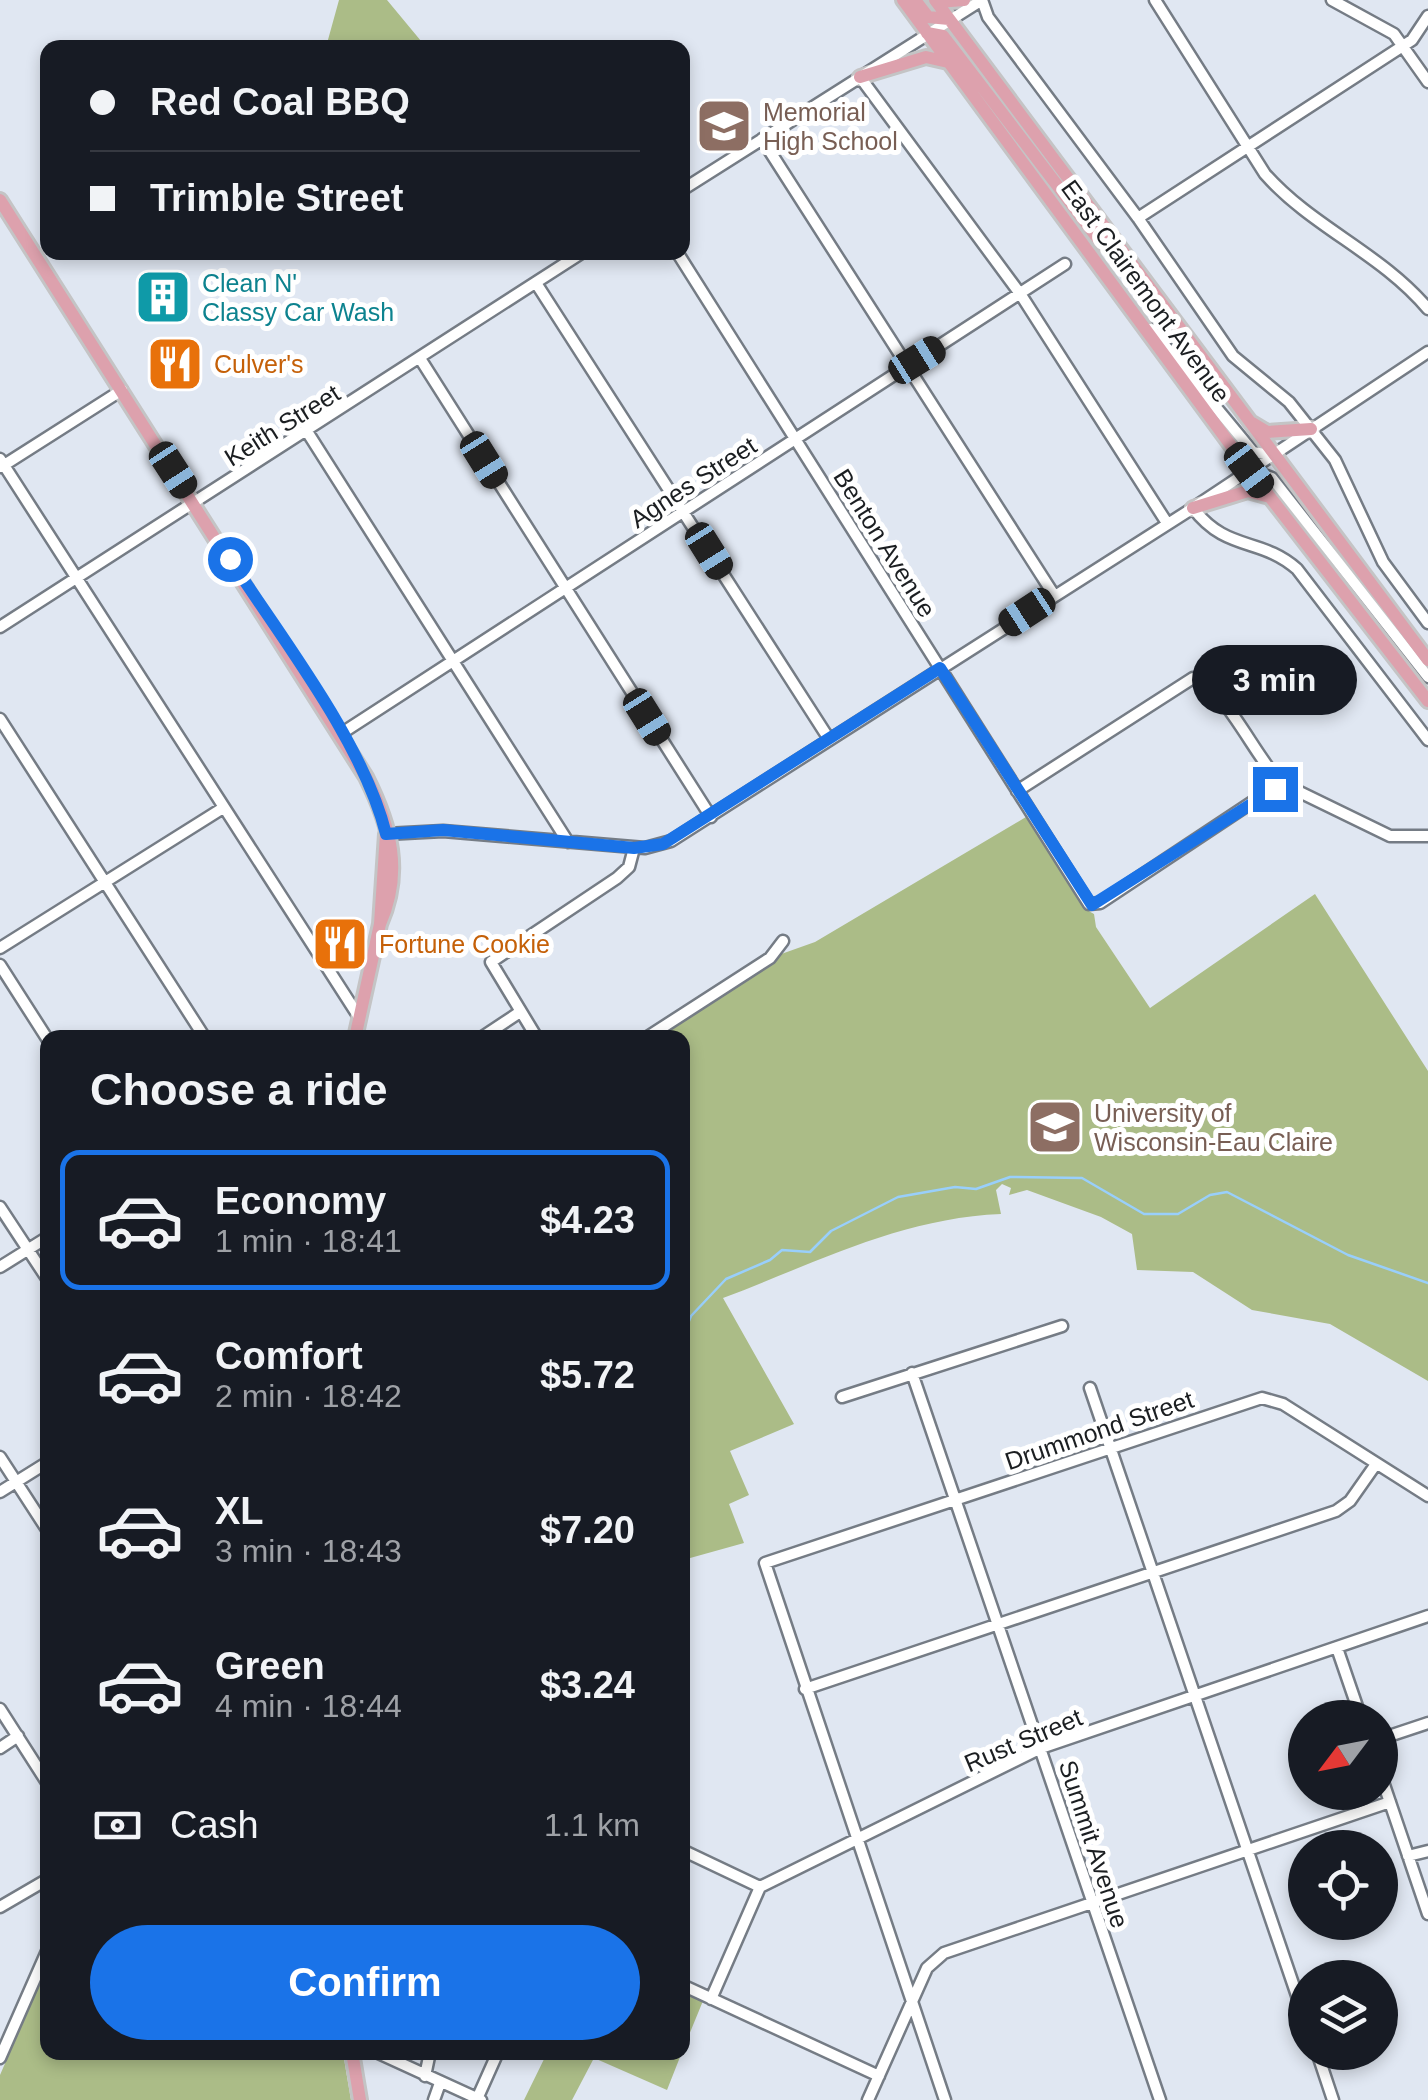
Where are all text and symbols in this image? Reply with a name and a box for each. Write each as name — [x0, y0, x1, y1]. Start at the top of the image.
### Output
text: Red Coal BBQ — [150, 81, 410, 123]
school or university icon: Memorial High School — [694, 96, 754, 156]
place label: Memorial High School — [763, 98, 898, 155]
street label: East Clairemont Avenue — [1056, 174, 1236, 408]
text: Trimble Street — [150, 177, 403, 219]
building icon: Clean N' Classy Car Wash — [133, 267, 193, 327]
place label: Clean N' Classy Car Wash — [202, 269, 394, 326]
car — [884, 331, 950, 389]
restaurant icon: Culver's — [145, 334, 205, 394]
place label: Culver's — [214, 350, 304, 378]
street label: Keith Street — [219, 378, 345, 471]
car — [455, 427, 513, 493]
street label: Agnes Street — [625, 431, 761, 533]
car — [144, 437, 202, 503]
car — [1219, 437, 1279, 503]
street label: Benton Avenue — [828, 464, 942, 622]
car — [680, 518, 738, 584]
route start — [208, 537, 253, 582]
car — [994, 583, 1060, 641]
callout: 3 min — [1192, 644, 1358, 714]
text: 3 min — [1233, 662, 1316, 698]
car — [618, 684, 676, 750]
route end — [1253, 767, 1298, 812]
restaurant icon: Fortune Cookie — [310, 914, 370, 974]
place label: Fortune Cookie — [379, 930, 550, 958]
text: Choose a ride — [90, 1064, 388, 1115]
school or university icon: University of Wisconsin-Eau Claire — [1025, 1097, 1085, 1157]
place label: University of Wisconsin-Eau Claire — [1094, 1099, 1333, 1156]
icon: car — [95, 1175, 185, 1265]
text: Economy — [215, 1180, 386, 1222]
text: $4.23 — [540, 1199, 635, 1241]
text: 1 min · 18:41 — [215, 1223, 402, 1259]
icon: car — [95, 1330, 185, 1420]
text: Comfort — [215, 1335, 363, 1377]
text: $5.72 — [540, 1354, 635, 1396]
text: 2 min · 18:42 — [215, 1378, 402, 1414]
street label: Drummond Street — [1001, 1385, 1197, 1475]
icon: car — [95, 1485, 185, 1575]
text: XL — [215, 1490, 264, 1532]
text: $7.20 — [540, 1509, 635, 1551]
text: 3 min · 18:43 — [215, 1533, 402, 1569]
icon: car — [95, 1640, 185, 1730]
text: Green — [215, 1645, 325, 1687]
text: $3.24 — [540, 1664, 635, 1706]
text: 4 min · 18:44 — [215, 1688, 402, 1724]
north arrow — [1288, 1700, 1398, 1810]
map controls — [1288, 1700, 1398, 2070]
street label: Rust Street — [960, 1703, 1086, 1777]
street label: Summit Avenue — [1054, 1757, 1134, 1931]
icon: cash — [90, 1798, 145, 1853]
text: Cash — [170, 1804, 259, 1846]
text: 1.1 km — [544, 1807, 640, 1843]
button: locate — [1288, 1830, 1398, 1940]
button: Confirm — [90, 1925, 640, 2040]
button: layers — [1288, 1960, 1398, 2070]

